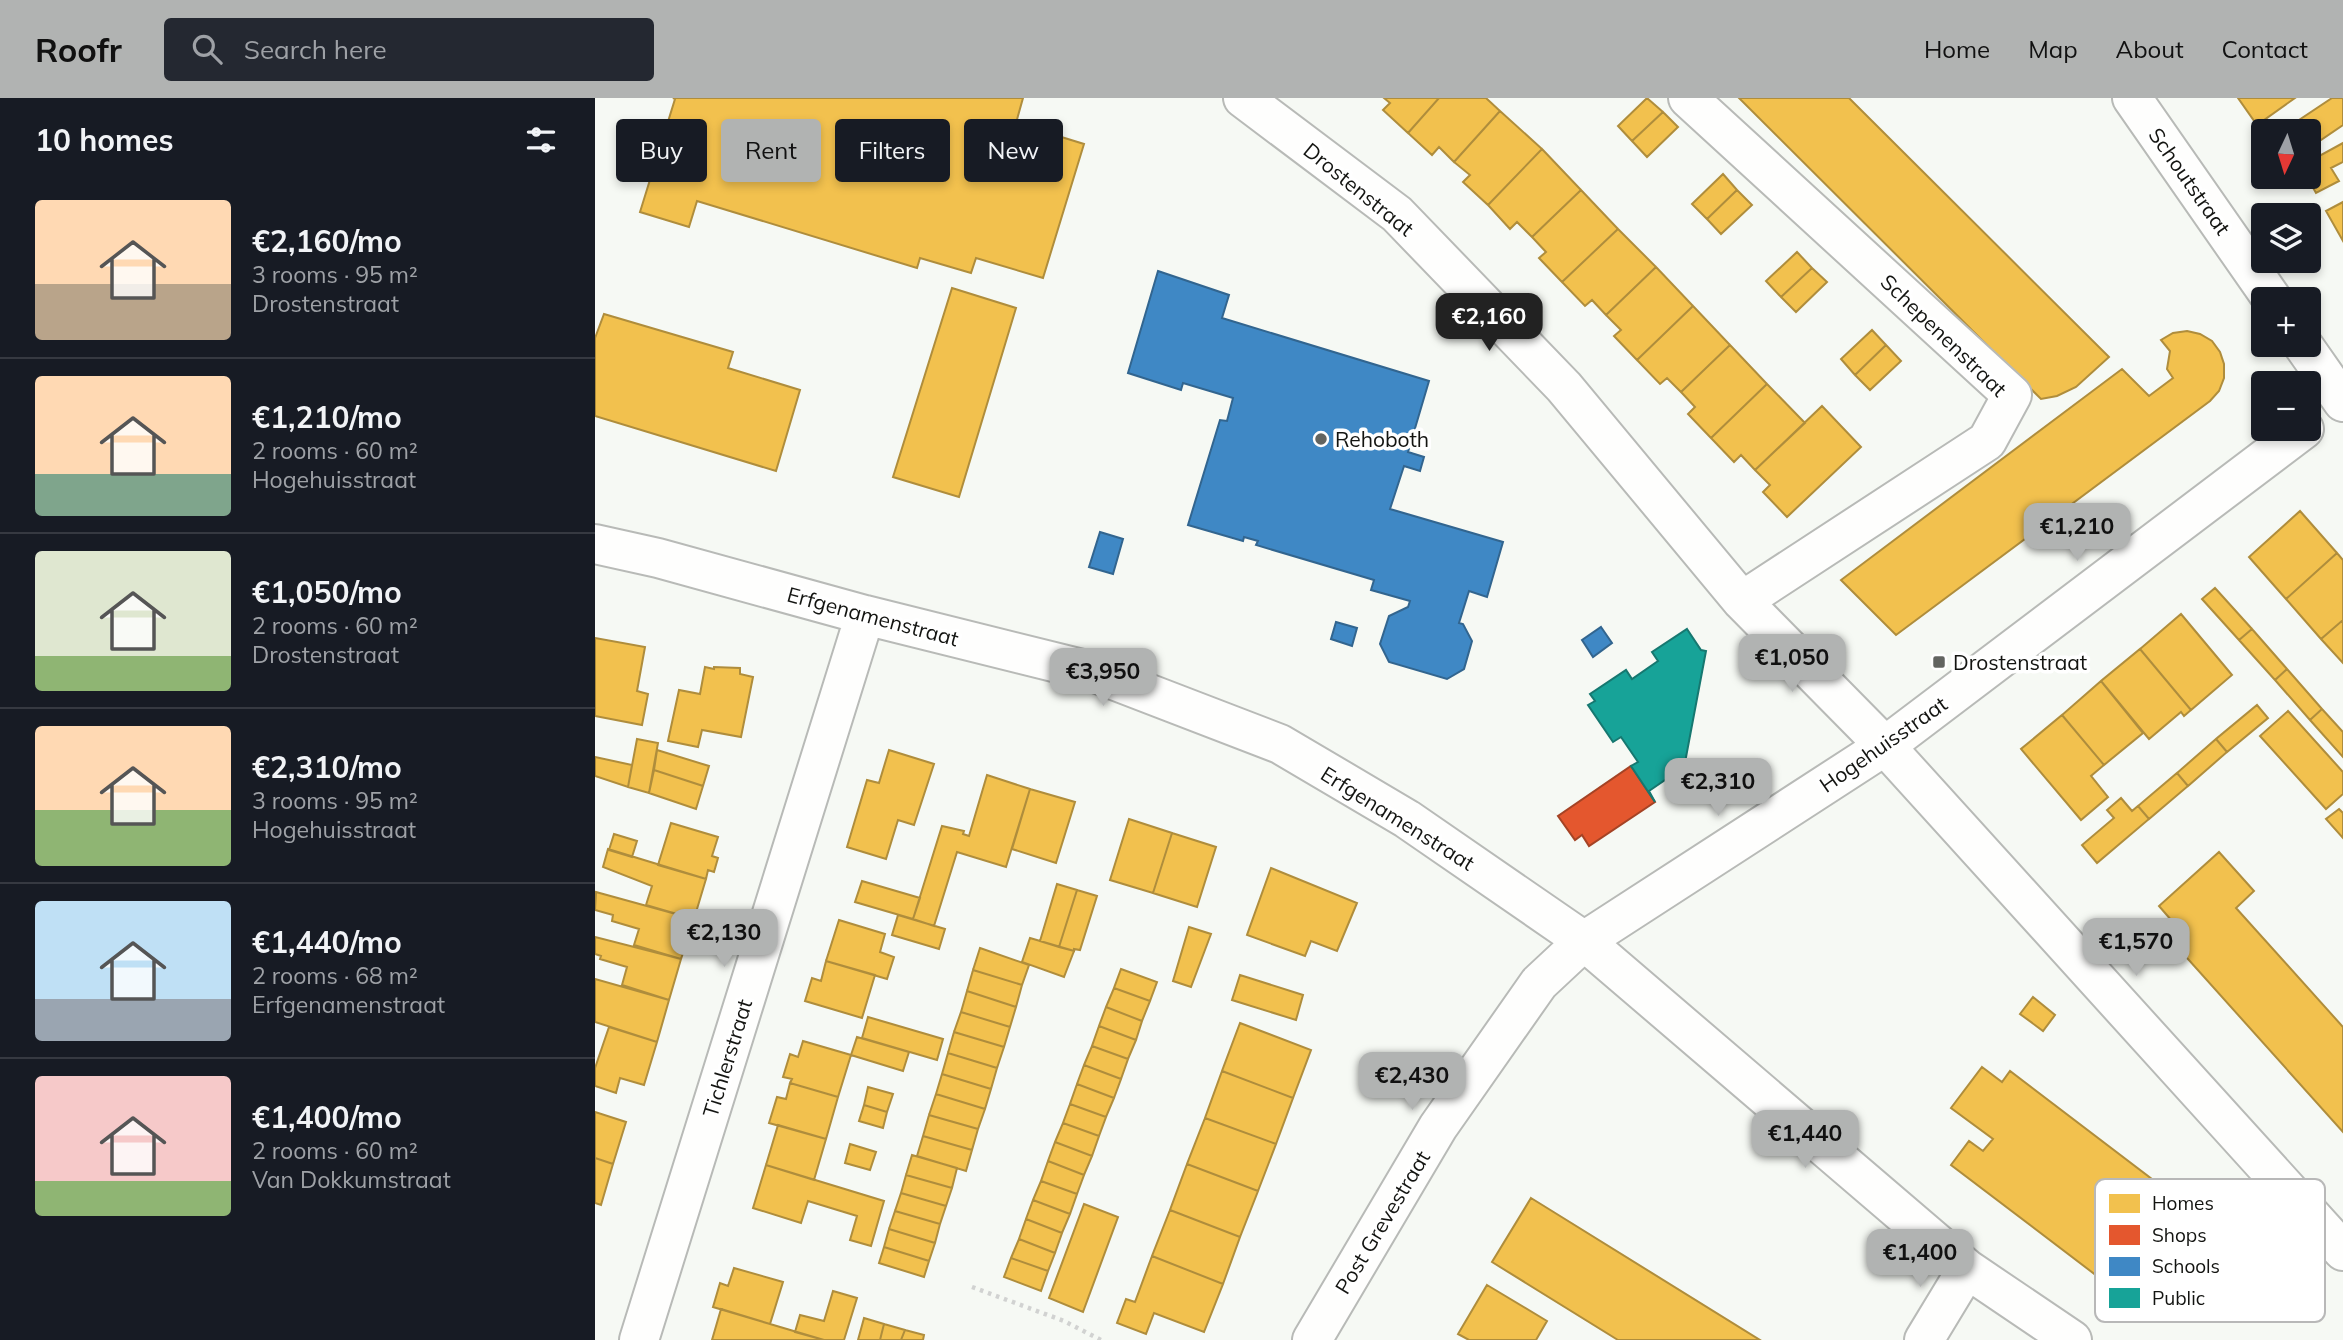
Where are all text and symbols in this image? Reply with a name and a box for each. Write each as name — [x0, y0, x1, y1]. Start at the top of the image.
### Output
search box — [164, 18, 654, 81]
text: Roofr — [35, 29, 122, 70]
icon: search — [188, 30, 226, 68]
text: Search here — [244, 33, 387, 66]
text: Home — [1924, 34, 1990, 64]
text: Map — [2028, 34, 2078, 64]
text: About — [2116, 34, 2184, 64]
text: Contact — [2222, 34, 2308, 64]
chip: Buy — [616, 119, 707, 182]
chip: Rent — [721, 119, 821, 182]
chip: Filters — [835, 119, 950, 182]
chip: New — [964, 119, 1063, 182]
north arrow — [2251, 119, 2321, 189]
map controls — [2251, 119, 2321, 441]
text: 10 homes — [35, 121, 174, 159]
icon: filters — [522, 121, 560, 159]
street label: Schoutstraat — [2144, 122, 2236, 240]
street label: Drostenstraat — [1299, 137, 1419, 241]
button: layers — [2251, 203, 2321, 273]
text: €2,160/mo — [252, 222, 402, 260]
icon: home — [91, 228, 175, 312]
text: 3 rooms · 95 m² — [252, 260, 418, 289]
street label: Schepenenstraat — [1876, 268, 2012, 402]
button: + — [2251, 287, 2321, 357]
text: Drostenstraat — [252, 289, 399, 318]
pin: €2,160 — [1432, 294, 1546, 353]
text: €2,160 — [1452, 301, 1526, 330]
button: − — [2251, 371, 2321, 441]
text: €1,210/mo — [252, 398, 402, 436]
icon: home — [91, 404, 175, 488]
place label: Rehoboth — [1335, 426, 1429, 452]
marker: Rehoboth — [1313, 431, 1329, 447]
text: 2 rooms · 60 m² — [252, 436, 418, 465]
text: Hogehuisstraat — [252, 465, 416, 494]
pin: €1,210 — [2020, 504, 2134, 563]
text: €1,210 — [2040, 511, 2114, 540]
text: €1,050/mo — [252, 573, 402, 611]
icon: home — [91, 579, 175, 663]
street label: Erfgenamenstraat — [785, 581, 961, 651]
text: 2 rooms · 60 m² — [252, 611, 418, 640]
pin: €1,050 — [1735, 634, 1849, 694]
text: Drostenstraat — [252, 640, 399, 669]
text: €1,050 — [1755, 642, 1829, 671]
pin: €3,950 — [1046, 648, 1160, 708]
place label: Drostenstraat — [1953, 649, 2087, 675]
marker: Drostenstraat — [1931, 654, 1947, 670]
text: €3,950 — [1066, 656, 1140, 685]
street label: Hogehuisstraat — [1814, 690, 1952, 798]
text: €2,310/mo — [252, 748, 402, 786]
icon: home — [91, 754, 175, 838]
pin: €2,310 — [1661, 758, 1775, 818]
street label: Erfgenamenstraat — [1316, 760, 1480, 876]
text: €2,310 — [1681, 766, 1755, 795]
text: 3 rooms · 95 m² — [252, 786, 418, 815]
text: Hogehuisstraat — [252, 815, 416, 844]
pin: €2,130 — [667, 910, 781, 969]
text: €2,130 — [687, 917, 761, 946]
pin: €1,570 — [2079, 918, 2193, 978]
text: €1,440/mo — [252, 923, 402, 961]
text: €1,570 — [2099, 926, 2173, 955]
icon: home — [91, 929, 175, 1013]
text: 2 rooms · 68 m² — [252, 961, 418, 990]
text: Erfgenamenstraat — [252, 990, 445, 1019]
street label: Tichlerstraat — [697, 996, 757, 1120]
pin: €2,430 — [1355, 1052, 1469, 1112]
text: €2,430 — [1375, 1060, 1449, 1089]
text: €1,400/mo — [252, 1098, 402, 1136]
icon: home — [91, 1104, 175, 1188]
pin: €1,440 — [1748, 1110, 1862, 1170]
text: €1,440 — [1768, 1118, 1842, 1147]
text: 2 rooms · 60 m² — [252, 1136, 418, 1165]
street label: Post Grevestraat — [1329, 1146, 1435, 1298]
text: Van Dokkumstraat — [252, 1165, 451, 1194]
legend — [2095, 1179, 2325, 1322]
text: Homes — [2152, 1191, 2214, 1215]
text: Shops — [2152, 1223, 2207, 1247]
pin: €1,400 — [1863, 1230, 1977, 1289]
text: €1,400 — [1883, 1237, 1957, 1266]
text: Schools — [2152, 1254, 2220, 1278]
text: Public — [2152, 1286, 2205, 1310]

